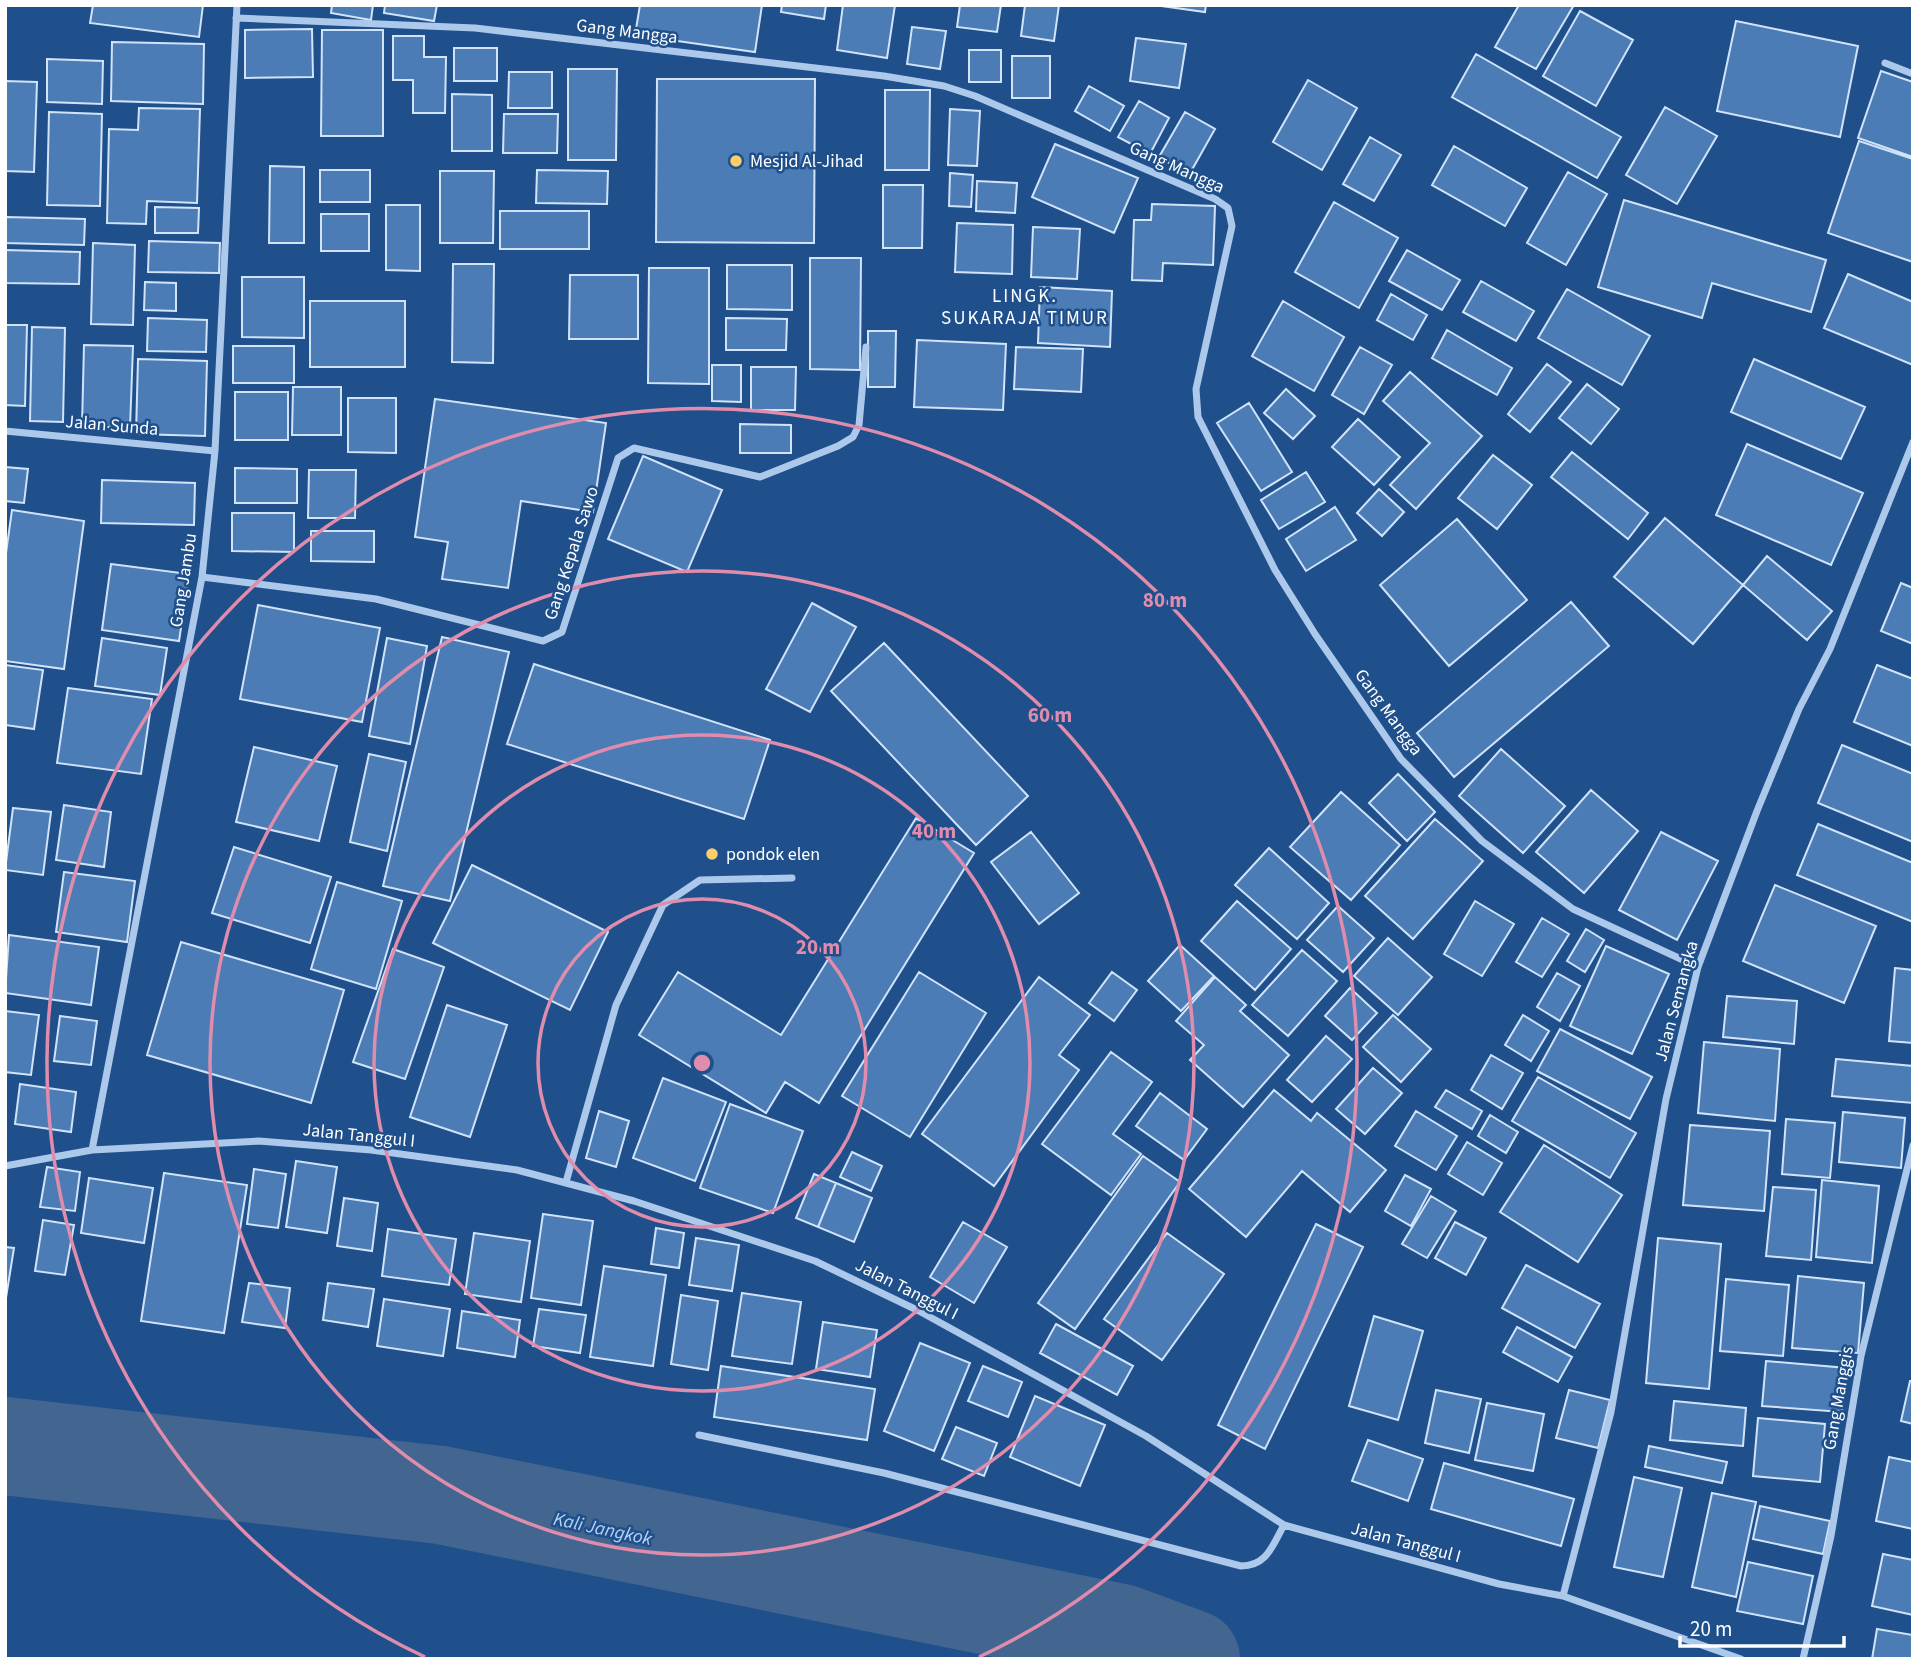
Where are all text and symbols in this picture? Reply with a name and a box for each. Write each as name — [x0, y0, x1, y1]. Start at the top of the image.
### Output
street label: Gang Mangga — [575, 13, 679, 50]
street label: Gang Mangga — [1125, 135, 1228, 200]
place label: Mesjid Al-Jihad — [750, 149, 864, 174]
marker: Mesjid Al-Jihad — [728, 153, 744, 169]
district label: LINGK. SUKARAJA TIMUR — [941, 283, 1109, 332]
street label: Jalan Sunda — [64, 409, 159, 442]
street label: Gang Kepala Sawo — [538, 483, 605, 623]
street label: Gang Jambu — [164, 531, 203, 629]
text: 80 m — [1143, 585, 1187, 615]
street label: Gang Mangga — [1349, 664, 1429, 761]
text: 60 m — [1028, 700, 1072, 730]
text: 40 m — [912, 816, 956, 846]
place label: pondok elen — [726, 842, 820, 867]
marker: pondok elen — [704, 846, 720, 862]
text: 20 m — [796, 932, 840, 962]
street label: Jalan Semangka — [1648, 938, 1705, 1064]
centre of rings — [690, 1051, 714, 1075]
street label: Jalan Tanggul I — [301, 1117, 416, 1154]
street label: Jalan Tanggul I — [851, 1253, 963, 1326]
street label: Gang Manggis — [1817, 1344, 1860, 1452]
water label: Kali Jangkok — [551, 1506, 655, 1553]
street label: Jalan Tanggul I — [1348, 1516, 1464, 1569]
scale bar — [1680, 1604, 1844, 1648]
text: 20 m — [1690, 1614, 1732, 1644]

